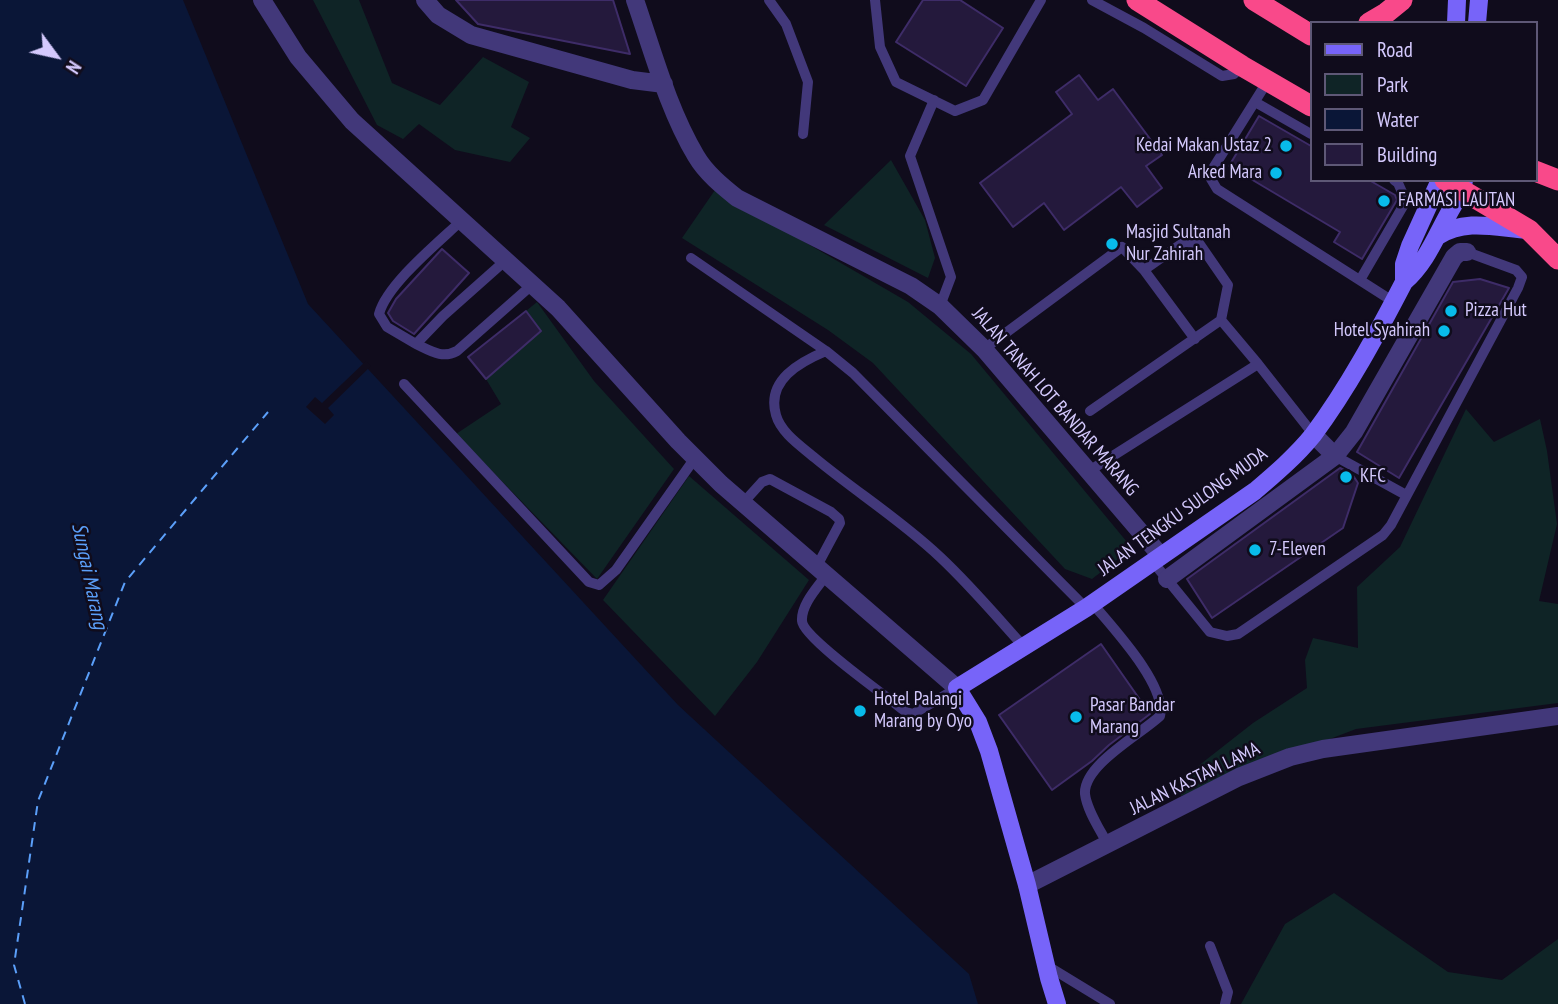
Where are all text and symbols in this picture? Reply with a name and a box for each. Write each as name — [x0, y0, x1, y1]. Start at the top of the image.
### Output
north arrow — [21, 21, 91, 91]
legend — [1310, 21, 1537, 182]
text: Road — [1377, 36, 1413, 63]
text: N — [61, 57, 86, 78]
text: Park — [1377, 71, 1408, 98]
text: Water — [1377, 106, 1419, 133]
place label: Kedai Makan Ustaz 2 — [1136, 135, 1272, 157]
marker: Kedai Makan Ustaz 2 — [1278, 138, 1294, 154]
text: Building — [1377, 141, 1437, 168]
place label: Arked Mara — [1188, 162, 1262, 184]
marker: Arked Mara — [1268, 165, 1284, 181]
place label: FARMASI LAUTAN — [1398, 190, 1515, 212]
marker: FARMASI LAUTAN — [1376, 193, 1392, 209]
place label: Masjid Sultanah Nur Zahirah — [1126, 222, 1231, 266]
marker: Masjid Sultanah Nur Zahirah — [1104, 236, 1120, 252]
place label: Pizza Hut — [1465, 300, 1527, 322]
street label: JALAN TANAH LOT BANDAR MARANG — [967, 303, 1143, 501]
marker: Pizza Hut — [1443, 303, 1459, 319]
place label: Hotel Syahirah — [1334, 320, 1430, 342]
marker: Hotel Syahirah — [1436, 323, 1452, 339]
street label: JALAN TENGKU SULONG MUDA — [1094, 443, 1272, 581]
place label: KFC — [1360, 466, 1386, 488]
marker: KFC — [1338, 469, 1354, 485]
water label: Sungai Marang — [65, 521, 113, 631]
place label: 7-Eleven — [1269, 539, 1326, 561]
marker: 7-Eleven — [1247, 542, 1263, 558]
place label: Hotel Palangi Marang by Oyo — [874, 689, 972, 733]
place label: Pasar Bandar Marang — [1090, 695, 1175, 739]
marker: Hotel Palangi Marang by Oyo — [852, 703, 868, 719]
marker: Pasar Bandar Marang — [1068, 709, 1084, 725]
street label: JALAN KASTAM LAMA — [1126, 738, 1264, 820]

